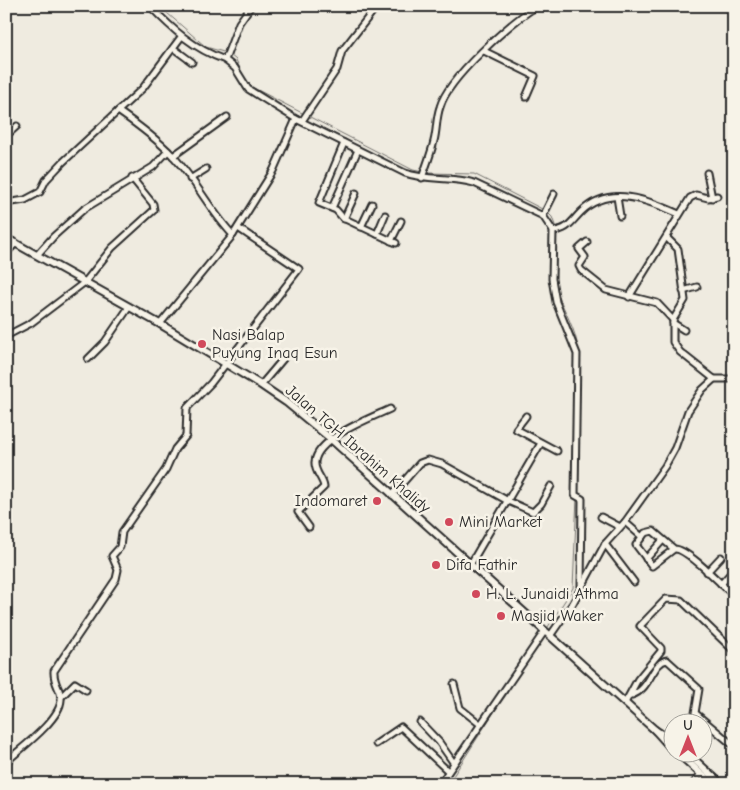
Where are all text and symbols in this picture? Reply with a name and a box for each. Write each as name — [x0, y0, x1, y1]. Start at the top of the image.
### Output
place label: Nasi Balap Puyung Inaq Esun — [212, 326, 338, 362]
marker: Nasi Balap Puyung Inaq Esun — [196, 338, 208, 350]
street label: Jalan TGH Ibrahim Khalidy — [282, 381, 435, 517]
place label: Indomaret — [295, 492, 367, 510]
marker: Indomaret — [371, 495, 383, 507]
place label: Mini Market — [459, 513, 542, 531]
marker: Mini Market — [443, 516, 455, 528]
place label: Difa Fathir — [446, 556, 518, 574]
marker: Difa Fathir — [430, 559, 442, 571]
place label: H. L. Junaidi Athma — [486, 585, 619, 603]
marker: H. L. Junaidi Athma — [470, 588, 482, 600]
place label: Masjid Waker — [511, 607, 604, 625]
marker: Masjid Waker — [495, 610, 507, 622]
north arrow — [662, 712, 712, 762]
text: U — [683, 717, 693, 734]

